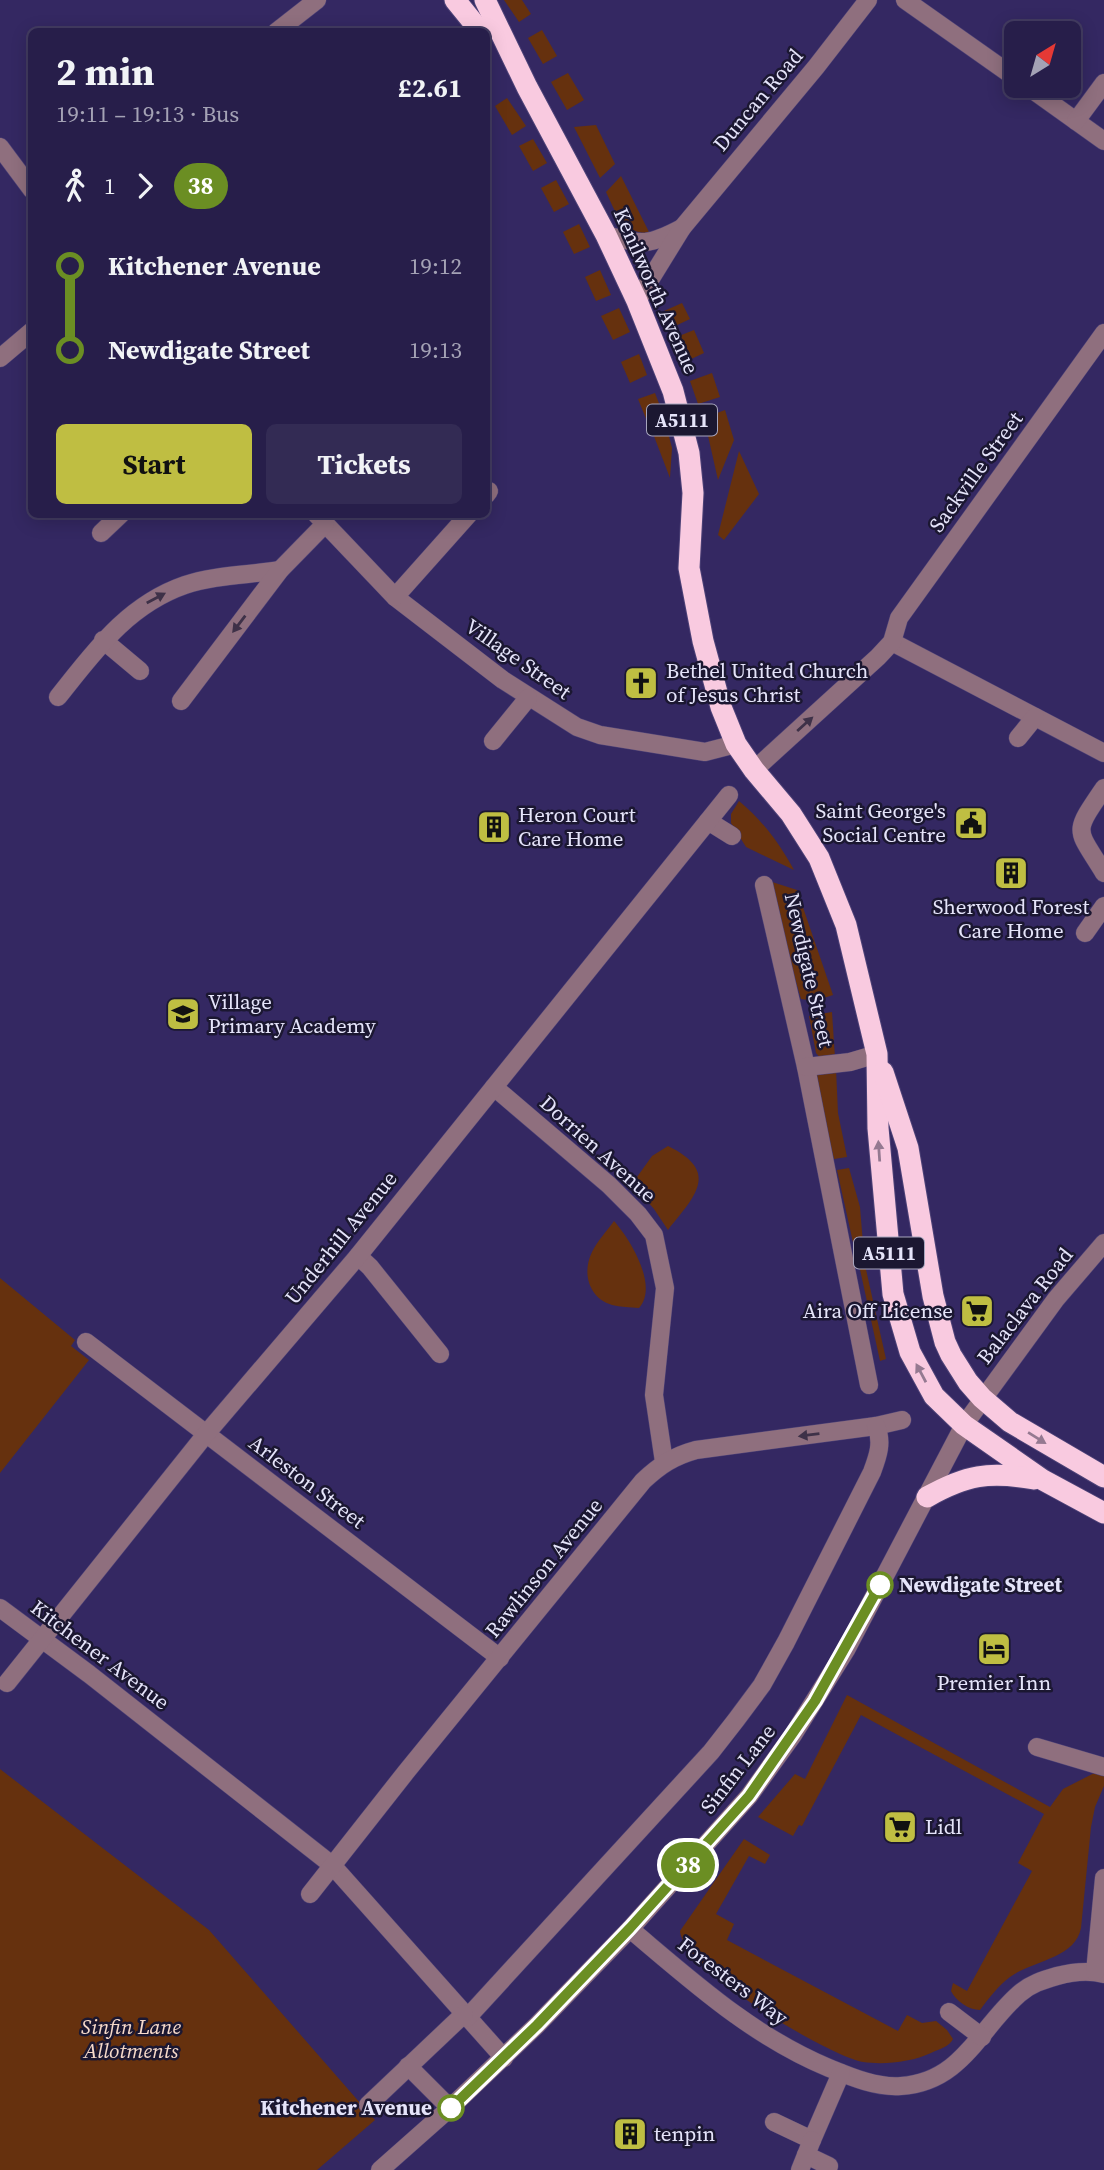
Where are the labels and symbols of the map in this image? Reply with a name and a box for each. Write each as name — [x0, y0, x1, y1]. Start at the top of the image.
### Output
north arrow — [1004, 21, 1082, 98]
street label: Duncan Road — [706, 42, 809, 157]
street label: Kenilworth Avenue — [607, 203, 706, 378]
road number: A5111 — [647, 404, 717, 436]
street label: Sackville Street — [922, 406, 1029, 538]
one-way arrow — [146, 592, 166, 604]
street label: Village Street — [460, 611, 577, 706]
one-way arrow — [232, 615, 246, 633]
place label: Bethel United Church of Jesus Christ — [666, 656, 868, 709]
church icon: Bethel United Church of Jesus Christ — [622, 664, 660, 702]
one-way arrow — [796, 716, 814, 732]
place label: Saint George's Social Centre — [815, 796, 946, 849]
place label: Heron Court Care Home — [518, 800, 636, 853]
public building icon: Saint George's Social Centre — [952, 804, 990, 842]
building icon: Heron Court Care Home — [475, 808, 513, 846]
building icon: Sherwood Forest Care Home — [992, 854, 1030, 892]
street label: Newdigate Street — [778, 890, 841, 1050]
place label: Sherwood Forest Care Home — [933, 892, 1089, 945]
place label: Village Primary Academy — [208, 987, 376, 1040]
school or university icon: Village Primary Academy — [164, 995, 202, 1033]
street label: Dorrien Avenue — [534, 1088, 663, 1209]
one-way arrow — [874, 1140, 885, 1162]
street label: Underhill Avenue — [278, 1165, 403, 1310]
road number: A5111 — [854, 1238, 924, 1268]
street label: Balaclava Road — [970, 1241, 1079, 1370]
supermarket icon: Aira Off License — [958, 1292, 996, 1330]
place label: Aira Off License — [803, 1296, 953, 1325]
one-way arrow — [915, 1363, 926, 1383]
street label: Arleston Street — [243, 1428, 372, 1535]
one-way arrow — [797, 1429, 819, 1440]
one-way arrow — [1028, 1432, 1047, 1445]
street label: Rawlinson Avenue — [478, 1492, 609, 1644]
place label: Newdigate Street — [899, 1570, 1063, 1599]
marker: Newdigate Street — [867, 1572, 893, 1598]
street label: Kitchener Avenue — [25, 1593, 176, 1716]
hotel icon: Premier Inn — [975, 1630, 1013, 1668]
place label: Premier Inn — [937, 1668, 1051, 1697]
street label: Sinfin Lane — [693, 1718, 782, 1820]
supermarket icon: Lidl — [881, 1808, 919, 1846]
place label: Lidl — [925, 1812, 962, 1841]
line badge: 38 — [656, 1842, 720, 1888]
street label: Foresters Way — [672, 1930, 794, 2032]
park label: Sinfin Lane Allotments — [81, 2012, 181, 2065]
place label: Kitchener Avenue — [260, 2093, 432, 2122]
marker: Kitchener Avenue — [438, 2095, 464, 2121]
building icon: tenpin — [611, 2115, 649, 2153]
place label: tenpin — [654, 2119, 715, 2148]

